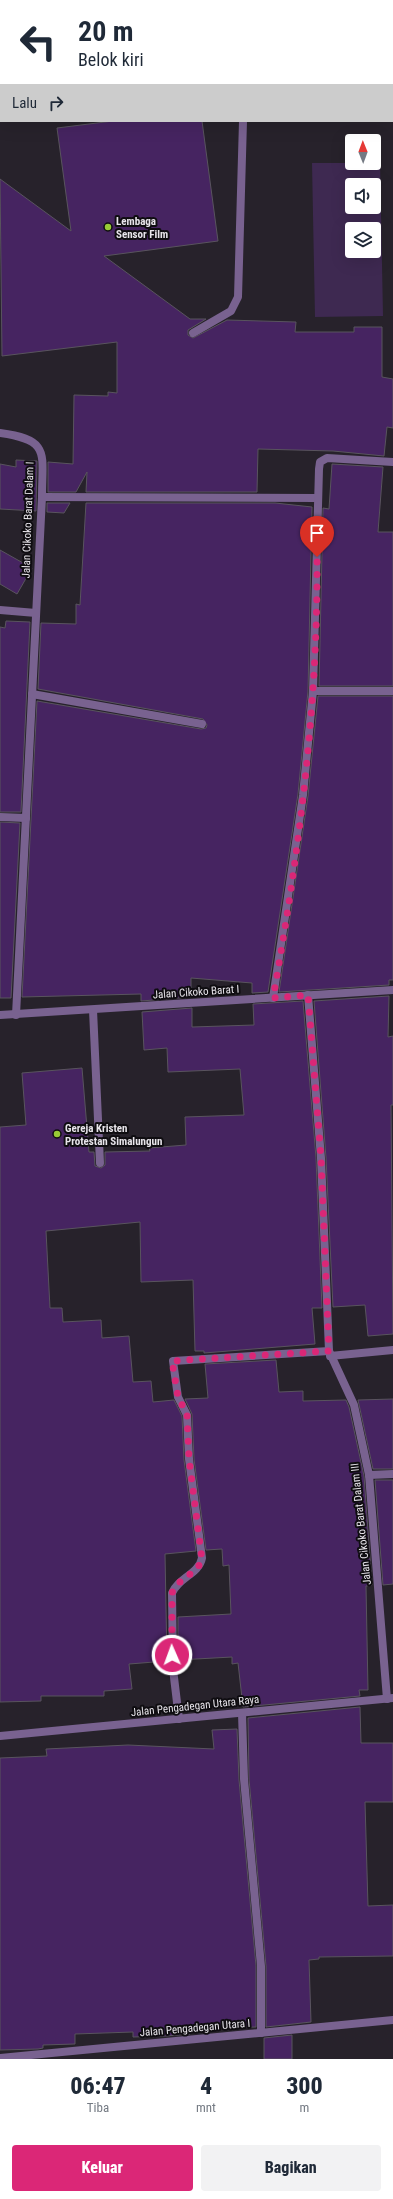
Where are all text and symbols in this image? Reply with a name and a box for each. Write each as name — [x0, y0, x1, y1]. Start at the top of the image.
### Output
text: 20 m — [78, 15, 134, 48]
icon: left — [12, 16, 64, 68]
text: Belok kiri — [78, 49, 144, 70]
icon: right — [45, 92, 67, 114]
text: Lalu — [12, 94, 37, 112]
north arrow — [345, 134, 381, 170]
map controls — [345, 134, 381, 258]
button: sound — [345, 178, 381, 214]
place label: Lembaga Sensor Film — [116, 215, 168, 241]
marker: Lembaga Sensor Film — [103, 222, 113, 232]
button: layers — [345, 222, 381, 258]
street label: Jalan Cikoko Barat Dalam I — [19, 461, 37, 579]
pin — [300, 516, 334, 557]
icon: arrive — [306, 522, 328, 544]
street label: Jalan Cikoko Barat I — [152, 982, 240, 1002]
place label: Gereja Kristen Protestan Simalungun — [65, 1122, 162, 1148]
marker: Gereja Kristen Protestan Simalungun — [52, 1129, 62, 1139]
street label: Jalan Cikoko Barat Dalam III — [348, 1462, 374, 1586]
position arrow — [151, 1634, 193, 1676]
street label: Jalan Pengadegan Utara Raya — [130, 1693, 260, 1719]
street label: Jalan Pengadegan Utara I — [139, 2017, 251, 2039]
text: 06:47 — [70, 2072, 126, 2100]
text: 4 — [200, 2072, 212, 2100]
text: 300 — [286, 2072, 323, 2100]
text: Tiba — [87, 2100, 109, 2115]
text: mnt — [196, 2100, 216, 2115]
text: m — [300, 2100, 309, 2115]
button: Keluar — [12, 2145, 193, 2191]
button: Bagikan — [201, 2145, 381, 2191]

